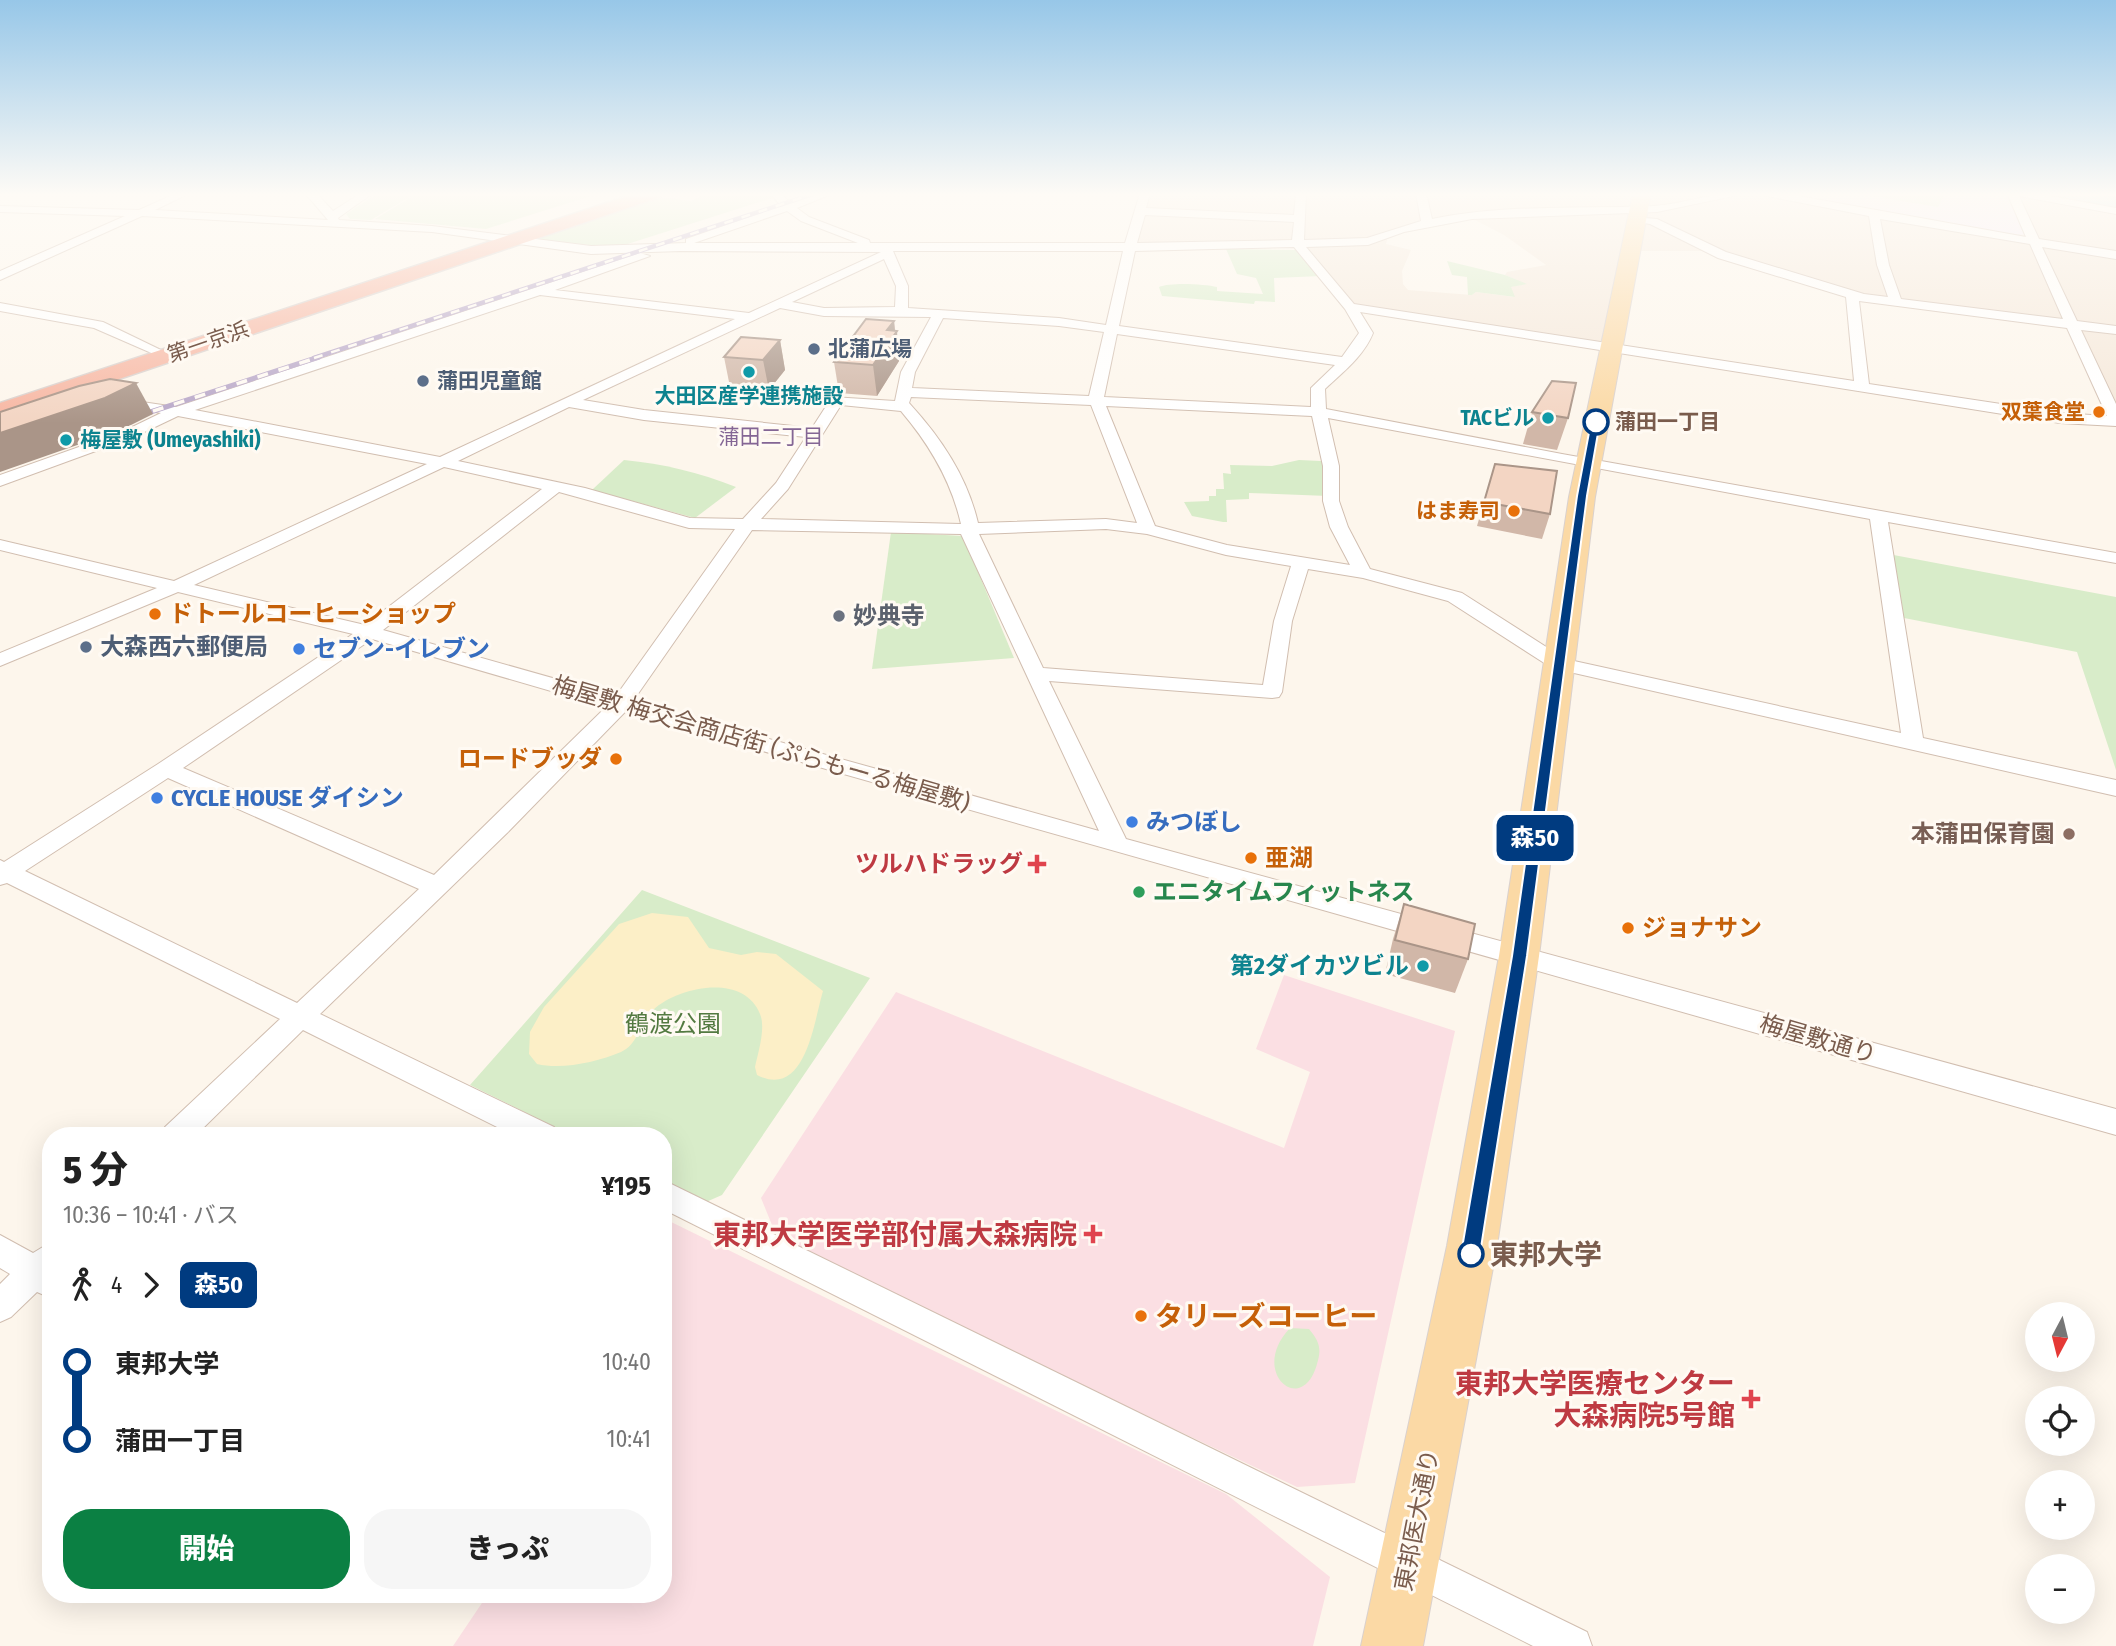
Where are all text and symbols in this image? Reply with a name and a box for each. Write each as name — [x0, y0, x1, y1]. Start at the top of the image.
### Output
street label: 第一京浜 — [164, 316, 252, 368]
place label: 北蒲広場 — [828, 336, 912, 362]
marker: 北蒲広場 — [806, 341, 822, 357]
marker: 大田区産学連携施設 — [741, 364, 757, 380]
place label: 蒲田児童館 — [437, 368, 542, 394]
marker: 蒲田児童館 — [415, 373, 431, 389]
place label: 大田区産学連携施設 — [655, 383, 844, 409]
place label: 双葉食堂 — [2001, 399, 2085, 425]
marker: 双葉食堂 — [2091, 404, 2107, 420]
place label: TACビル — [1461, 405, 1534, 431]
marker: 蒲田一丁目 — [1583, 409, 1609, 435]
place label: 蒲田一丁目 — [1615, 409, 1720, 435]
marker: TACビル — [1540, 410, 1556, 426]
district label: 蒲田二丁目 — [719, 424, 824, 450]
place label: 梅屋敷 (Umeyashiki) — [80, 427, 261, 453]
marker: 梅屋敷 (Umeyashiki) — [58, 432, 74, 448]
place label: はま寿司 — [1416, 498, 1500, 524]
marker: はま寿司 — [1506, 503, 1522, 519]
place label: ドトールコーヒーショップ — [169, 600, 456, 628]
place label: 妙典寺 — [853, 602, 925, 630]
marker: ドトールコーヒーショップ — [147, 606, 163, 622]
marker: 妙典寺 — [831, 608, 847, 624]
place label: 大森西六郵便局 — [100, 633, 268, 661]
place label: セブン-イレブン — [313, 635, 490, 663]
marker: 大森西六郵便局 — [78, 639, 94, 655]
marker: セブン-イレブン — [291, 641, 307, 657]
street label: 梅屋敷 梅交会商店街 (ぷらもーる梅屋敷) — [549, 671, 973, 817]
place label: ロードブッダ — [458, 745, 602, 773]
marker: ロードブッダ — [608, 751, 624, 767]
place label: CYCLE HOUSE ダイシン — [171, 784, 404, 812]
marker: CYCLE HOUSE ダイシン — [149, 790, 165, 806]
place label: みつぼし — [1146, 808, 1242, 836]
marker: みつぼし — [1124, 814, 1140, 830]
line badge: 森50 — [1495, 815, 1575, 861]
place label: 本蒲田保育園 — [1911, 820, 2055, 848]
text: 森50 — [1511, 824, 1559, 852]
marker: 本蒲田保育園 — [2061, 826, 2077, 842]
place label: 亜湖 — [1265, 844, 1313, 872]
place label: ツルハドラッグ — [855, 850, 1023, 878]
marker: 亜湖 — [1243, 850, 1259, 866]
marker: ツルハドラッグ — [1029, 856, 1045, 872]
place label: エニタイムフィットネス — [1153, 878, 1415, 906]
marker: エニタイムフィットネス — [1131, 884, 1147, 900]
place label: ジョナサン — [1642, 914, 1762, 942]
marker: ジョナサン — [1620, 920, 1636, 936]
place label: 第2ダイカツビル — [1230, 952, 1409, 980]
marker: 第2ダイカツビル — [1415, 958, 1431, 974]
street label: 梅屋敷通り — [1756, 1009, 1880, 1069]
park label: 鶴渡公園 — [625, 1010, 721, 1038]
text: 5 分 — [63, 1147, 128, 1193]
text: ¥195 — [601, 1171, 651, 1202]
text: 10:36 – 10:41 · バス — [63, 1201, 239, 1229]
place label: 東邦大学医学部付属大森病院 — [713, 1218, 1077, 1251]
marker: 東邦大学医学部付属大森病院 — [1083, 1224, 1103, 1244]
place label: 東邦大学 — [1490, 1238, 1602, 1271]
marker: 東邦大学 — [1458, 1241, 1484, 1267]
icon: walk — [63, 1266, 101, 1304]
icon: forward — [132, 1266, 170, 1304]
text: 4 — [111, 1271, 122, 1299]
text: 森50 — [194, 1271, 243, 1299]
place label: タリーズコーヒー — [1155, 1300, 1378, 1333]
north arrow — [2025, 1302, 2095, 1372]
map controls — [2025, 1302, 2095, 1624]
marker: タリーズコーヒー — [1133, 1308, 1149, 1324]
text: 10:40 — [602, 1348, 651, 1376]
text: 東邦大学 — [115, 1349, 219, 1380]
place label: 東邦大学医療センター 大森病院5号館 — [1455, 1367, 1735, 1432]
button: locate — [2025, 1386, 2095, 1456]
marker: 東邦大学医療センター 大森病院5号館 — [1741, 1389, 1761, 1409]
text: 10:41 — [606, 1425, 651, 1453]
text: 蒲田一丁目 — [115, 1426, 245, 1457]
street label: 東邦医大通り — [1390, 1447, 1444, 1593]
button: + — [2025, 1470, 2095, 1540]
button: 開始 — [63, 1509, 350, 1589]
button: きっぷ — [364, 1509, 651, 1589]
button: − — [2025, 1554, 2095, 1624]

